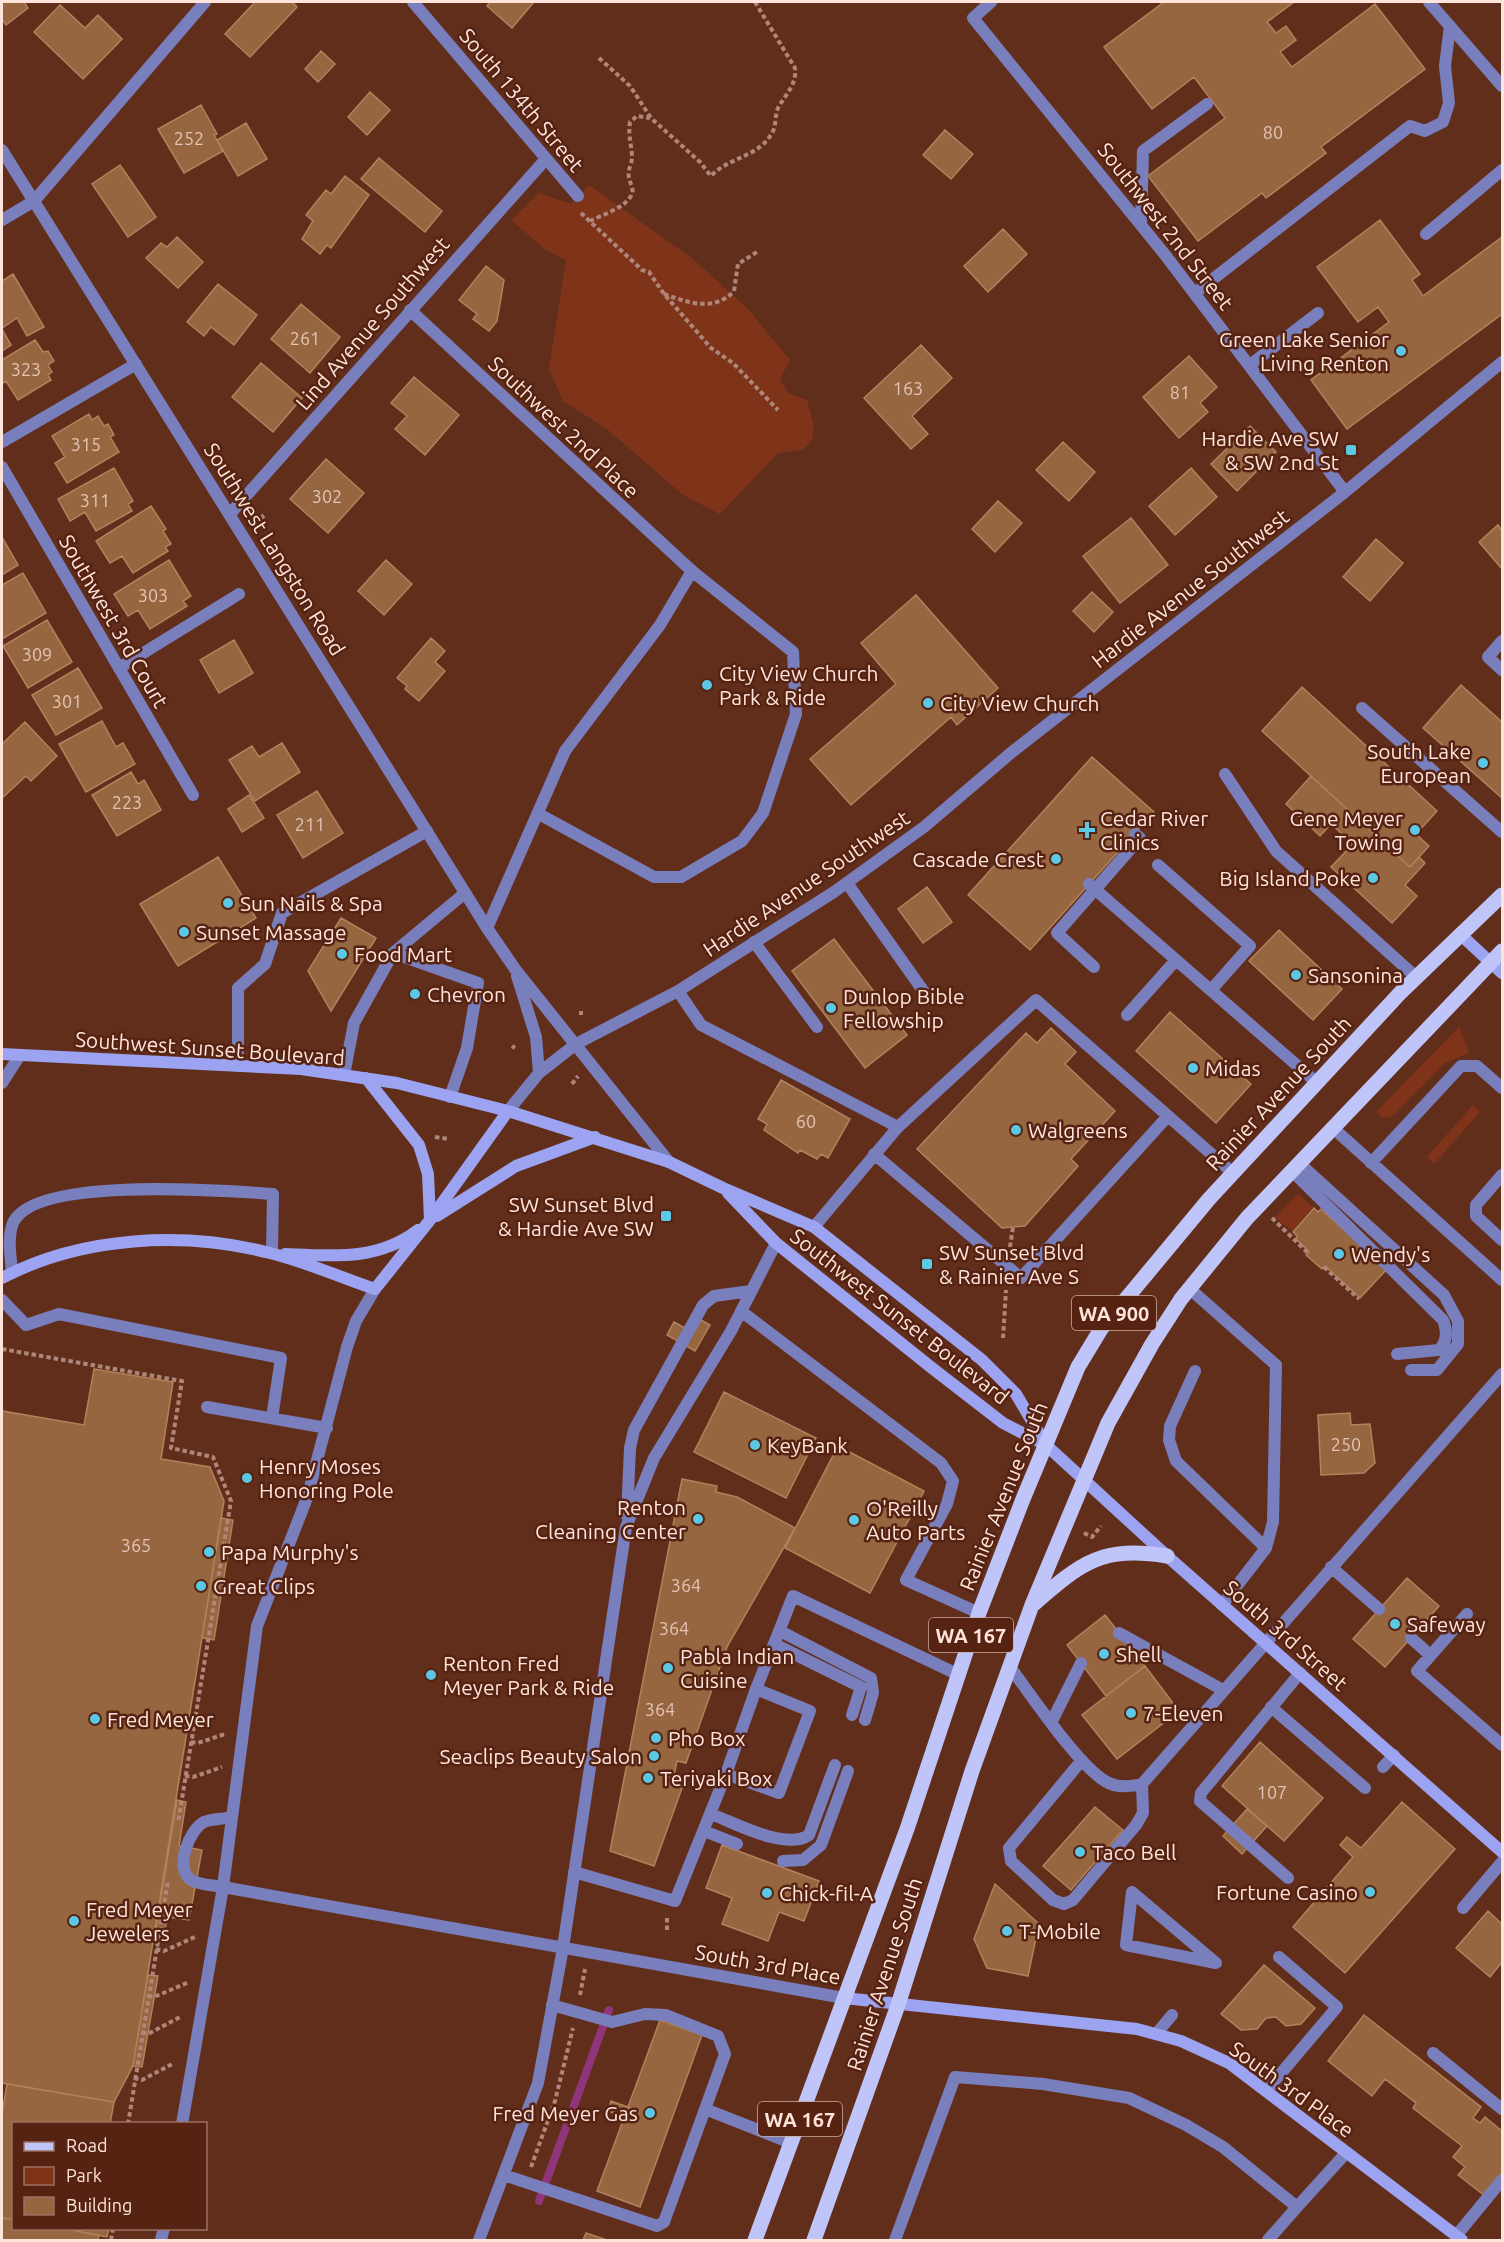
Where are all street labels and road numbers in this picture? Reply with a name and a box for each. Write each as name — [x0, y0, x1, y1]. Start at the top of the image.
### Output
street label: South 134th Street — [455, 24, 589, 176]
street label: Southwest 2nd Street — [1093, 138, 1239, 314]
street label: Lind Avenue Southwest — [290, 232, 454, 414]
street label: Southwest 2nd Place — [484, 351, 644, 503]
street label: Southwest Langston Road — [200, 438, 350, 660]
street label: Hardie Avenue Southwest — [1087, 504, 1293, 672]
street label: Southwest 3rd Court — [55, 530, 173, 712]
street label: Hardie Avenue Southwest — [698, 805, 914, 961]
street label: Rainier Avenue South — [1201, 1011, 1355, 1175]
street label: Southwest Sunset Boulevard — [74, 1027, 346, 1069]
street label: Southwest Sunset Boulevard — [786, 1223, 1014, 1409]
road number: WA 900 — [1072, 1296, 1156, 1330]
street label: Rainier Avenue South — [954, 1398, 1052, 1594]
street label: South 3rd Street — [1219, 1575, 1353, 1695]
road number: WA 167 — [929, 1618, 1013, 1652]
street label: Rainier Avenue South — [841, 1874, 927, 2074]
street label: South 3rd Place — [693, 1939, 843, 1989]
street label: South 3rd Place — [1225, 2036, 1359, 2142]
road number: WA 167 — [758, 2102, 842, 2136]

